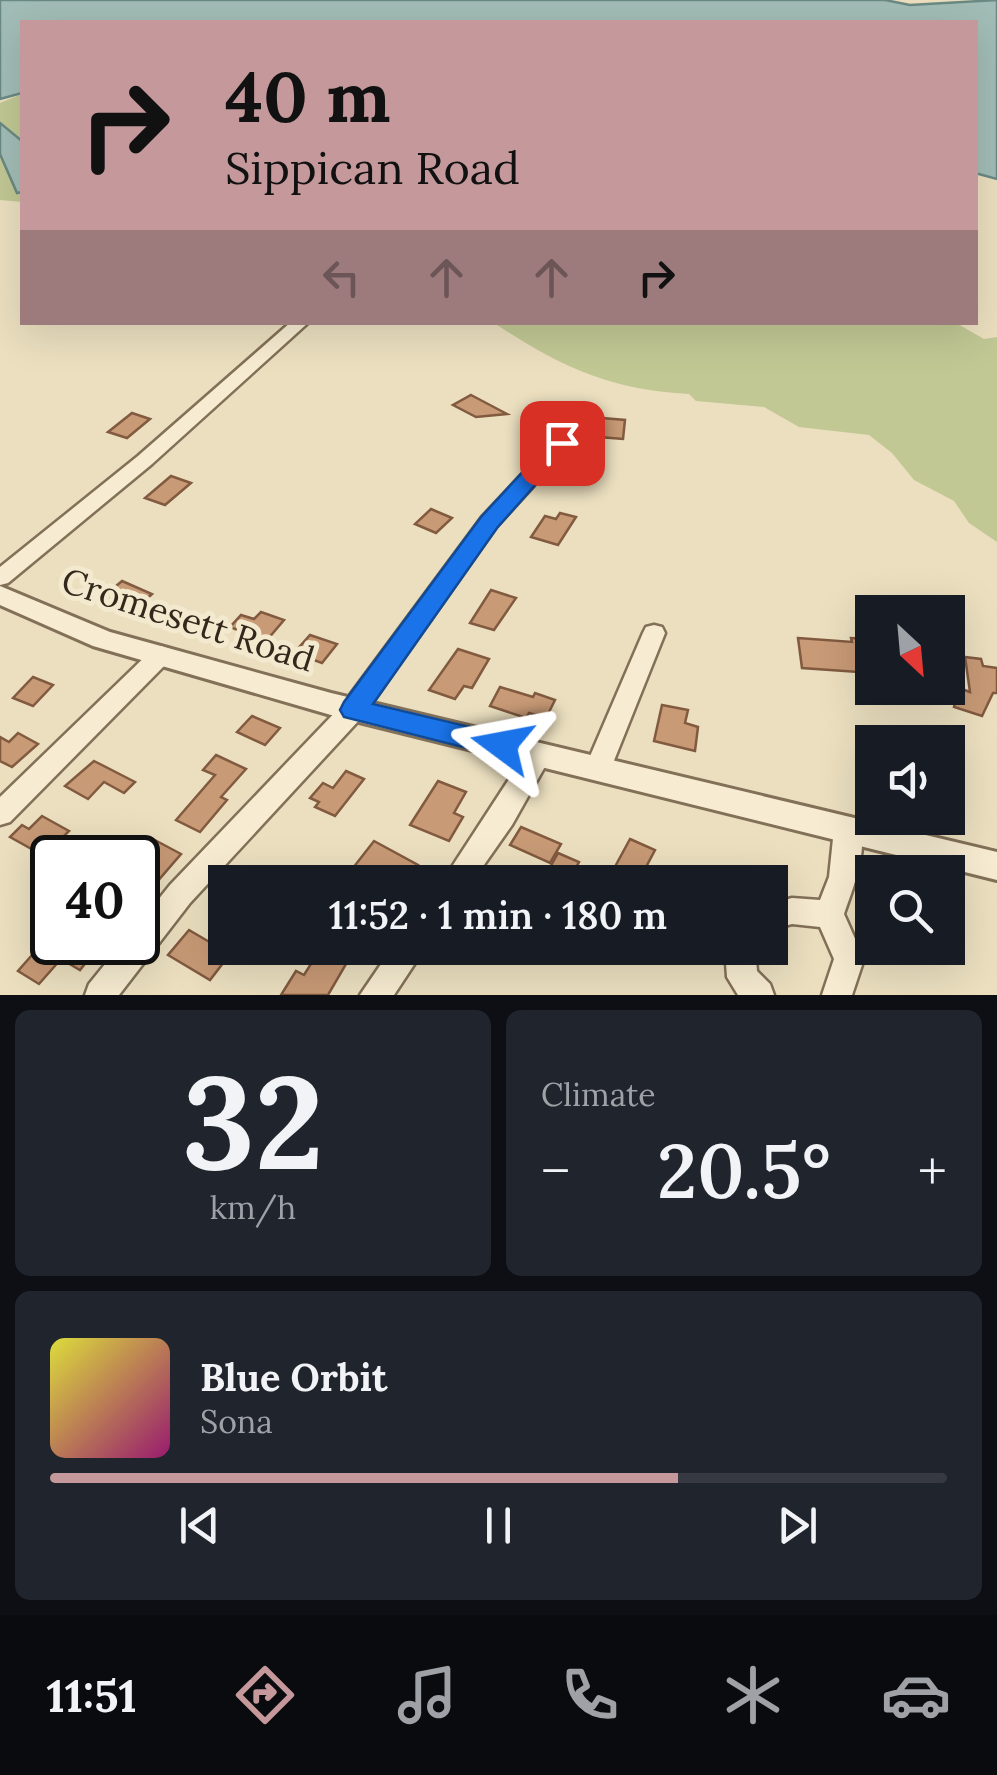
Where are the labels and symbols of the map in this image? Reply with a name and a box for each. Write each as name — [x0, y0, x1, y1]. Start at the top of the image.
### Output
pin — [520, 401, 605, 486]
street label: Cromesett Road — [56, 558, 320, 682]
north arrow — [855, 595, 965, 705]
position arrow — [450, 693, 554, 797]
speed limit sign: 40 — [30, 835, 160, 965]

